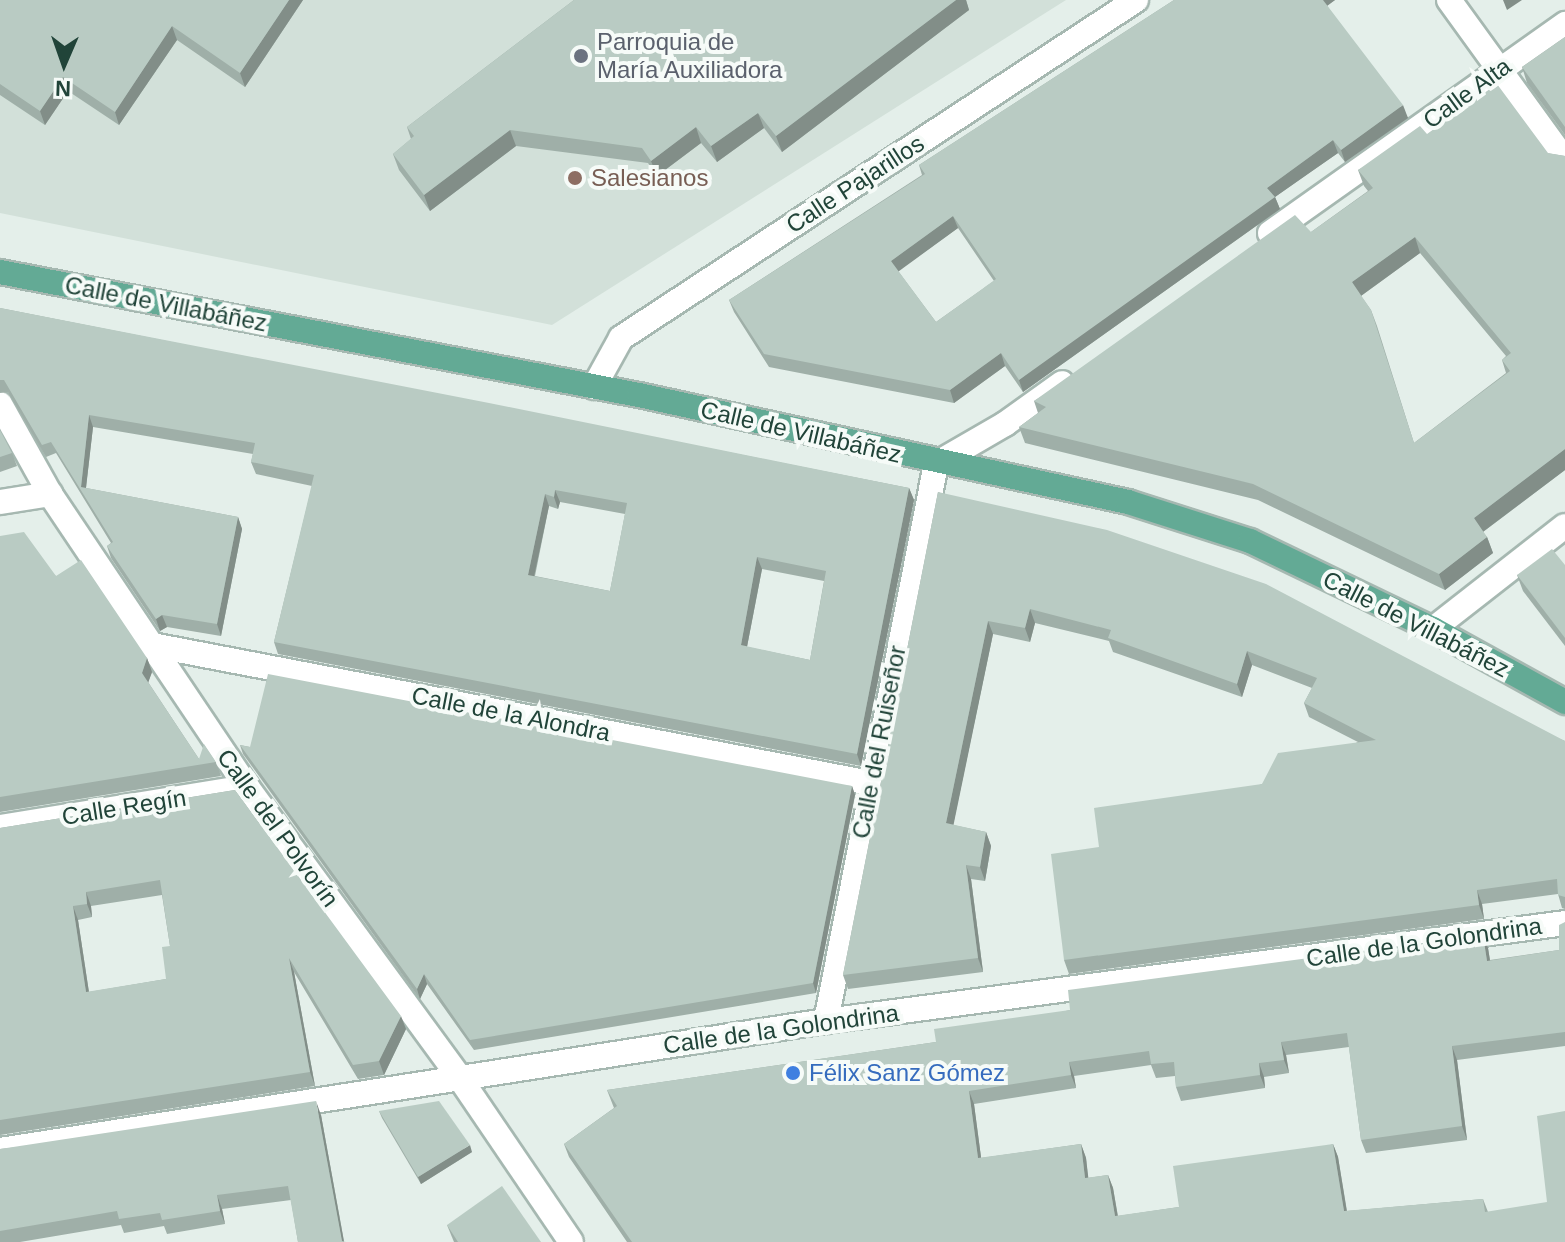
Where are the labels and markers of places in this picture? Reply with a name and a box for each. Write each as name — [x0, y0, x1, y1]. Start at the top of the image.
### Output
place label: Parroquia de María Auxiliadora — [597, 28, 784, 84]
marker: Parroquia de María Auxiliadora — [572, 47, 590, 65]
place label: Salesianos — [591, 164, 708, 192]
marker: Salesianos — [566, 169, 584, 187]
place label: Félix Sanz Gómez — [809, 1059, 1005, 1087]
marker: Félix Sanz Gómez — [784, 1064, 802, 1082]

